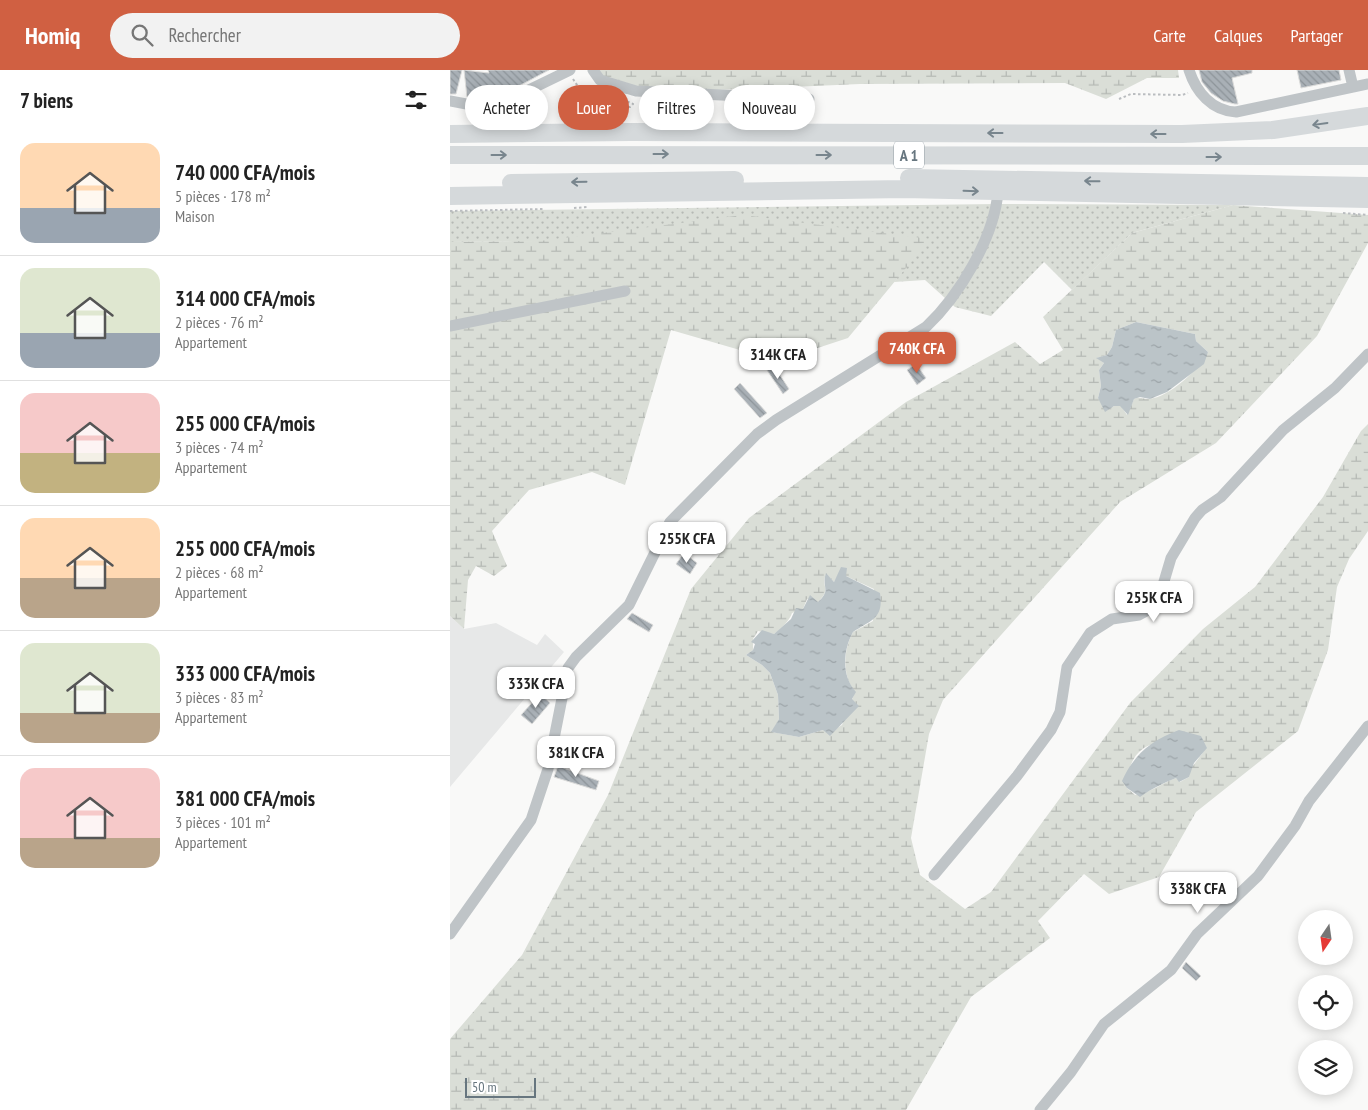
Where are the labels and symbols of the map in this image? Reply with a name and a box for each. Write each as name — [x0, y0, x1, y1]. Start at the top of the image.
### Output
one-way arrow — [1312, 119, 1328, 129]
one-way arrow — [988, 128, 1004, 138]
one-way arrow — [1150, 129, 1166, 139]
road number: A 1 — [894, 142, 924, 168]
one-way arrow — [490, 150, 506, 160]
one-way arrow — [653, 150, 669, 159]
one-way arrow — [815, 150, 831, 160]
one-way arrow — [1205, 152, 1221, 161]
one-way arrow — [1084, 176, 1100, 185]
one-way arrow — [572, 177, 588, 187]
one-way arrow — [963, 187, 979, 196]
pin: 740K CFA — [865, 332, 969, 374]
pin: 314K CFA — [726, 338, 830, 380]
pin: 255K CFA — [635, 522, 739, 564]
pin: 255K CFA — [1102, 580, 1206, 623]
pin: 333K CFA — [484, 666, 588, 709]
pin: 381K CFA — [524, 736, 628, 778]
pin: 338K CFA — [1146, 872, 1250, 914]
north arrow — [1298, 910, 1352, 965]
scale bar — [465, 1075, 536, 1098]

